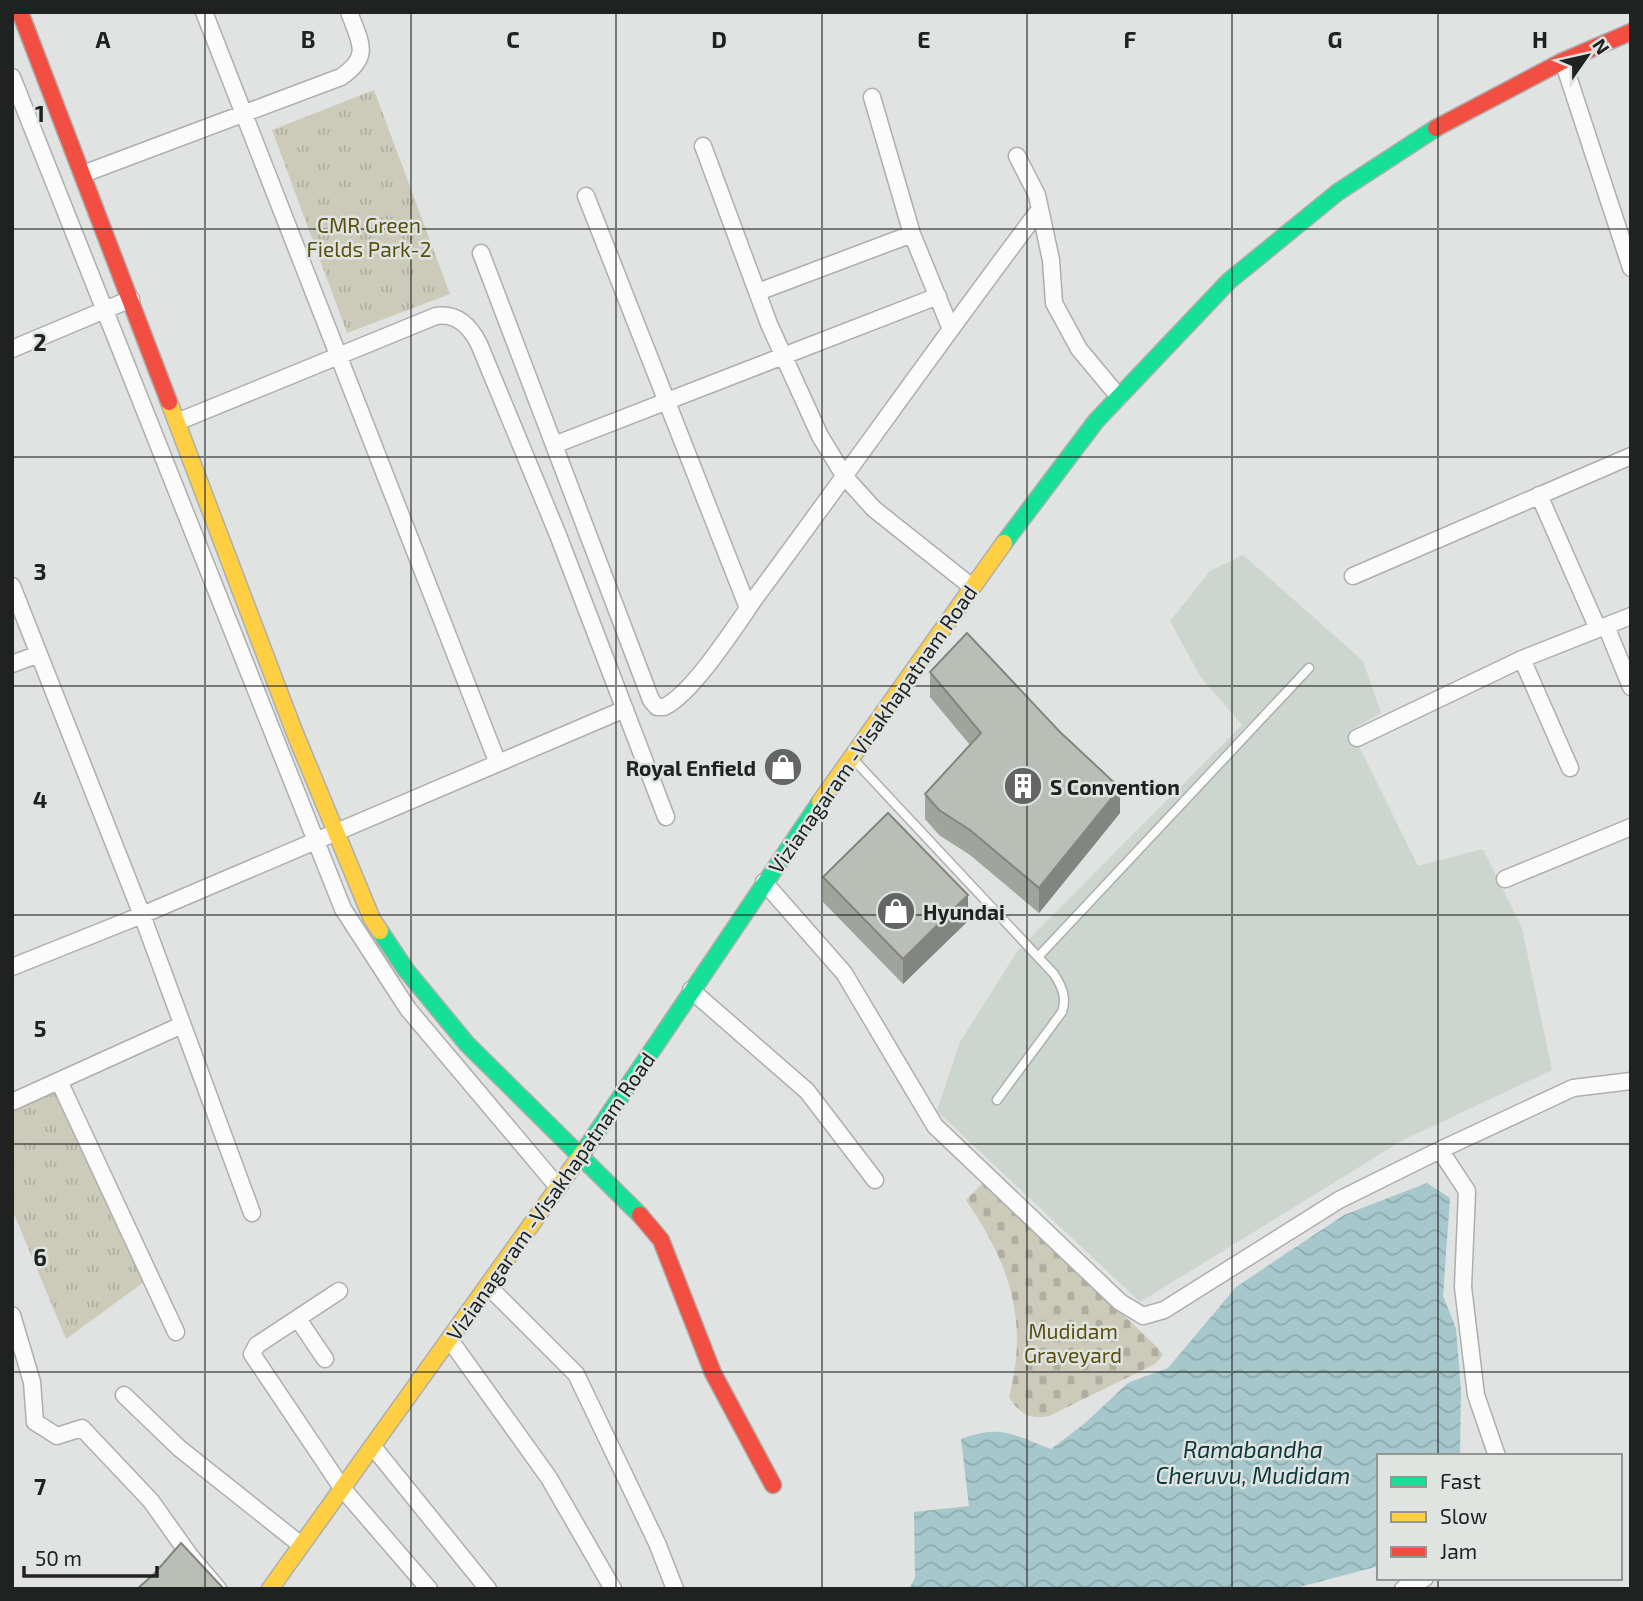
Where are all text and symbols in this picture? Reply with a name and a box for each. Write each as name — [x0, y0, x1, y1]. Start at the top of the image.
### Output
north arrow — [1552, 21, 1622, 91]
text: A — [95, 25, 111, 53]
text: B — [301, 25, 315, 53]
text: C — [506, 25, 520, 53]
text: D — [711, 25, 727, 53]
text: E — [917, 25, 931, 53]
text: F — [1124, 25, 1137, 53]
text: G — [1328, 25, 1342, 53]
text: H — [1532, 25, 1548, 53]
text: N — [1588, 34, 1615, 58]
text: 1 — [35, 99, 45, 127]
park label: CMR Green Fields Park-2 — [306, 212, 432, 261]
text: 2 — [33, 328, 47, 356]
text: 3 — [33, 557, 47, 585]
street label: Vizianagaram -Visakhapatnam Road — [763, 580, 981, 878]
shop icon: Royal Enfield — [762, 746, 804, 788]
place label: Royal Enfield — [626, 755, 756, 781]
building icon: S Convention — [1002, 765, 1044, 807]
place label: S Convention — [1050, 774, 1180, 799]
text: 4 — [33, 785, 47, 813]
shop icon: Hyundai — [875, 890, 917, 932]
place label: Hyundai — [923, 899, 1005, 925]
text: 5 — [34, 1014, 46, 1042]
street label: Vizianagaram -Visakhapatnam Road — [441, 1047, 659, 1345]
text: 6 — [33, 1243, 47, 1271]
park label: Mudidam Graveyard — [1024, 1318, 1122, 1367]
water label: Ramabandha Cheruvu, Mudidam — [1156, 1435, 1350, 1489]
legend — [1377, 1454, 1622, 1580]
text: Fast — [1440, 1468, 1481, 1493]
text: 7 — [34, 1472, 46, 1500]
text: Slow — [1440, 1503, 1487, 1528]
scale bar — [24, 1534, 158, 1578]
text: Jam — [1440, 1538, 1477, 1563]
text: 50 m — [35, 1545, 82, 1570]

